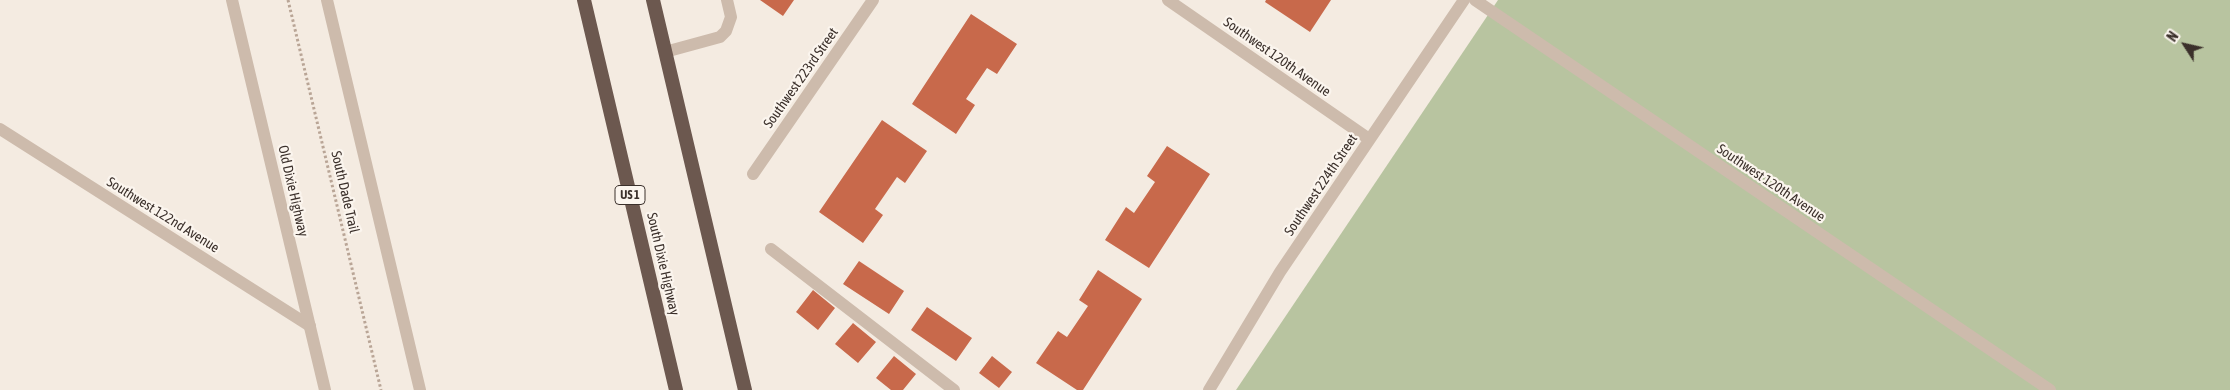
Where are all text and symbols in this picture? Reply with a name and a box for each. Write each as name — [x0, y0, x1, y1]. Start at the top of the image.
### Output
street label: Southwest 120th Avenue — [1220, 14, 1334, 100]
north arrow — [2160, 20, 2210, 70]
street label: Southwest 223rd Street — [760, 25, 842, 131]
text: N — [2164, 28, 2182, 44]
street label: Southwest 224th Street — [1281, 131, 1361, 239]
street label: Southwest 120th Avenue — [1714, 141, 1828, 225]
street label: Old Dixie Highway — [274, 144, 312, 238]
street label: South Dade Trail — [327, 149, 363, 235]
street label: Southwest 122nd Avenue — [104, 174, 222, 256]
road number: US 1 — [615, 186, 645, 204]
street label: South Dixie Highway — [643, 211, 683, 317]

